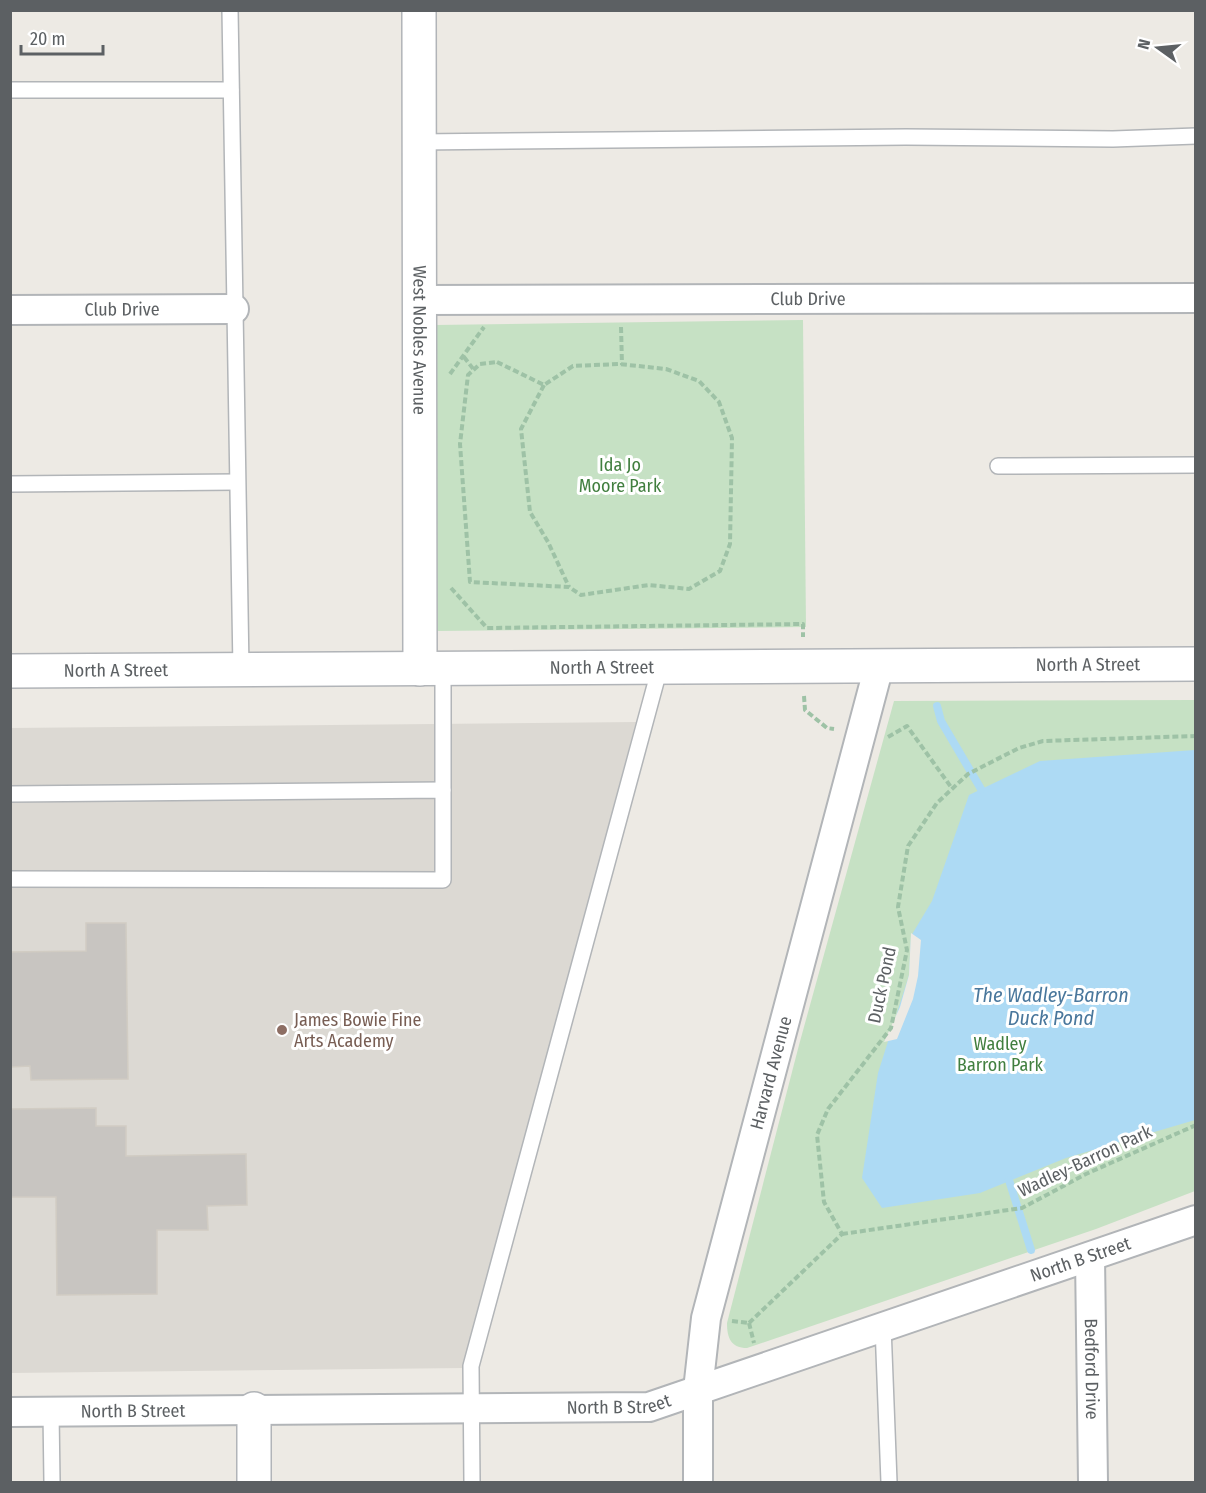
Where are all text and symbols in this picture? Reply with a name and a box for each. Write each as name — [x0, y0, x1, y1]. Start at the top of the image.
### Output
scale bar — [21, 18, 104, 56]
north arrow — [1128, 18, 1188, 78]
text: 20 m — [30, 28, 65, 50]
text: N — [1134, 37, 1154, 51]
street label: West Nobles Avenue — [408, 265, 431, 415]
street label: Club Drive — [770, 288, 846, 310]
street label: Club Drive — [84, 298, 160, 321]
park label: Ida Jo Moore Park — [579, 454, 662, 497]
street label: North A Street — [1036, 653, 1140, 676]
street label: North A Street — [550, 656, 654, 679]
street label: North A Street — [64, 659, 168, 682]
street label: Duck Pond — [863, 945, 901, 1025]
water label: The Wadley-Barron Duck Pond — [973, 983, 1129, 1030]
place label: James Bowie Fine Arts Academy — [294, 1009, 421, 1052]
street label: Harvard Avenue — [745, 1014, 797, 1132]
marker: James Bowie Fine Arts Academy — [275, 1023, 289, 1037]
park label: Wadley Barron Park — [957, 1033, 1044, 1076]
street label: Wadley-Barron Park — [1015, 1120, 1156, 1202]
street label: North B Street — [1027, 1232, 1134, 1287]
street label: Bedford Drive — [1080, 1318, 1103, 1420]
street label: North B Street — [567, 1389, 674, 1419]
street label: North B Street — [81, 1400, 186, 1422]

